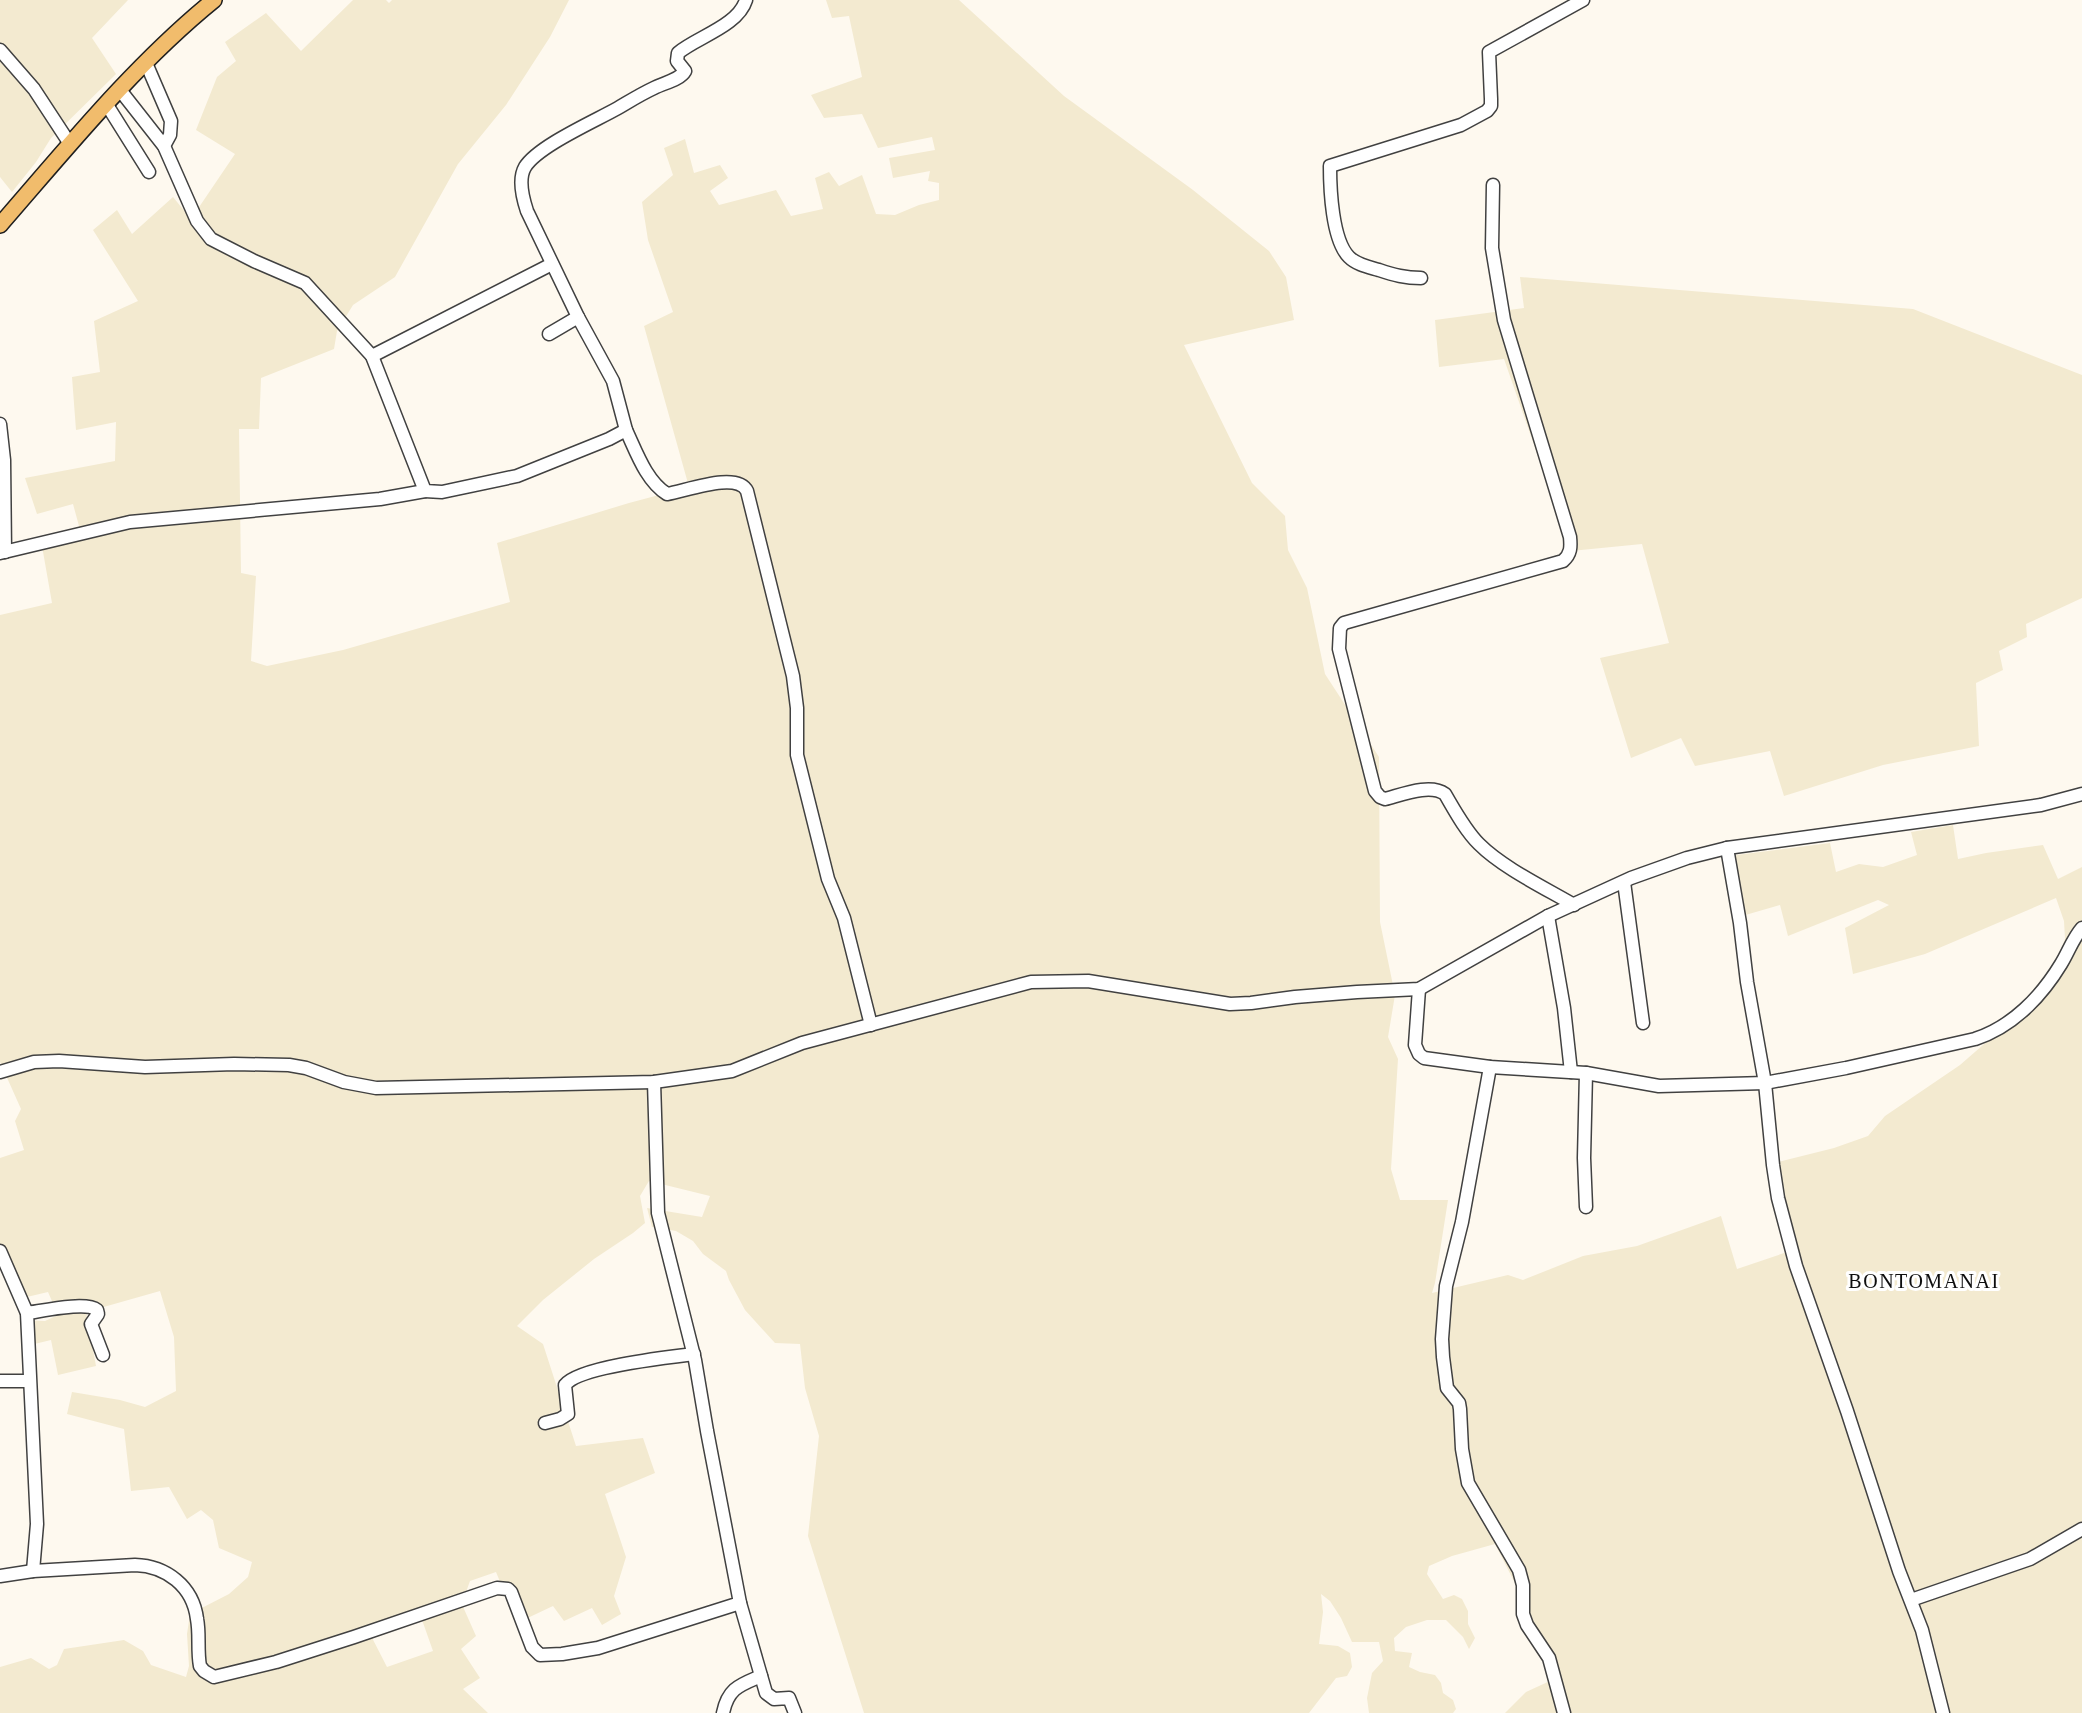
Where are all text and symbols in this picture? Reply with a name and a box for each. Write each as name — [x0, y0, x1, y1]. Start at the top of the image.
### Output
district label: BONTOMANAI — [1848, 1270, 2000, 1292]

